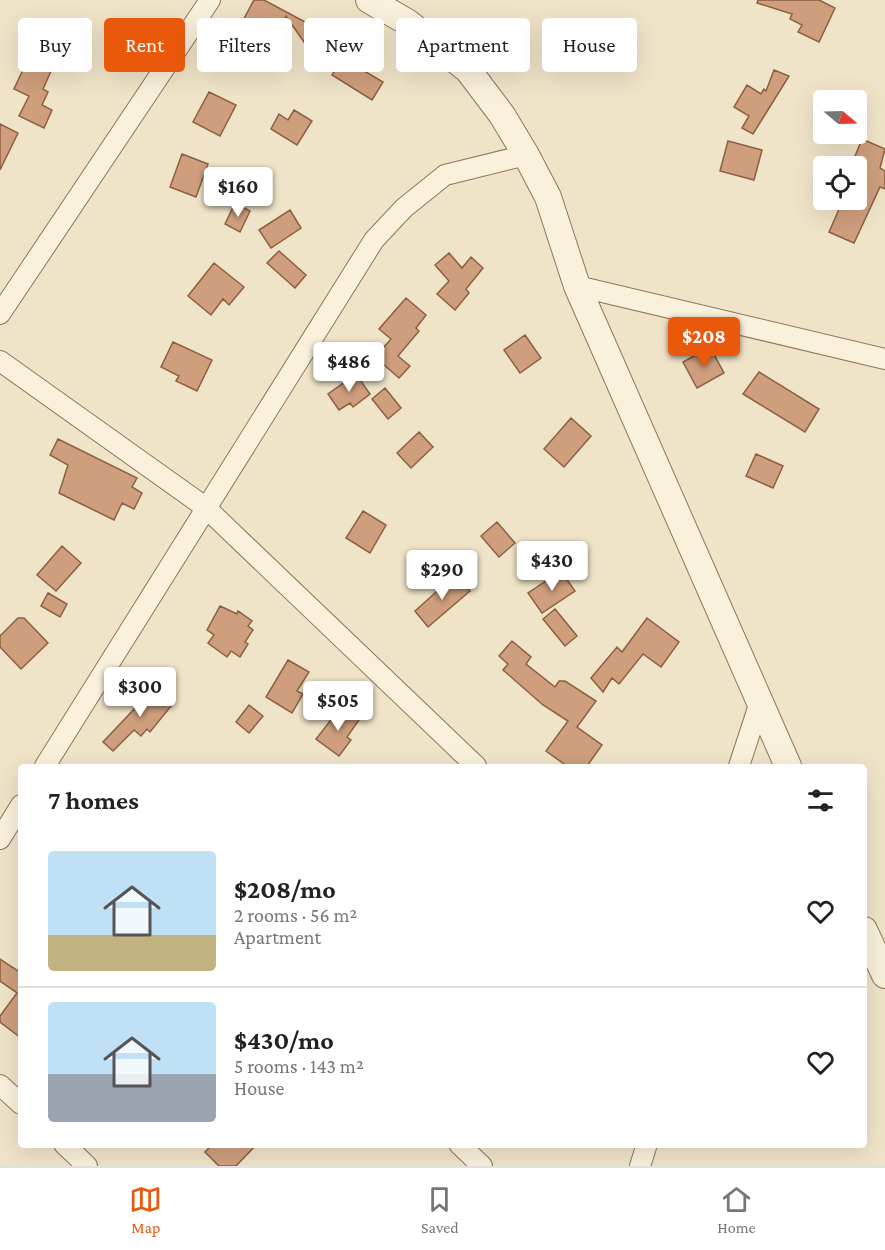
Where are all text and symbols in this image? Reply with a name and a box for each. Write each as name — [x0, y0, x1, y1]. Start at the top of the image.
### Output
chip: Buy — [18, 18, 92, 72]
chip: Rent — [104, 18, 185, 72]
chip: Filters — [197, 18, 292, 72]
chip: New — [304, 18, 384, 72]
chip: Apartment — [396, 18, 530, 72]
chip: House — [542, 18, 637, 72]
north arrow — [813, 90, 867, 144]
map controls — [813, 90, 867, 210]
button: locate — [813, 156, 867, 210]
pin: $160 — [202, 167, 274, 218]
text: $160 — [218, 175, 258, 197]
pin: $208 — [668, 317, 740, 368]
text: $208 — [682, 325, 726, 347]
pin: $486 — [313, 342, 385, 393]
text: $486 — [327, 350, 371, 372]
pin: $430 — [516, 541, 588, 592]
text: $430 — [531, 549, 573, 571]
pin: $290 — [406, 550, 478, 601]
text: $290 — [420, 558, 464, 580]
pin: $300 — [104, 667, 176, 718]
text: $300 — [118, 675, 162, 697]
pin: $505 — [302, 681, 374, 732]
text: $505 — [317, 689, 359, 711]
icon: filters — [804, 784, 837, 817]
text: 7 homes — [48, 786, 139, 815]
icon: home — [96, 875, 168, 947]
text: $208/mo — [234, 875, 336, 904]
icon: heart — [804, 895, 837, 928]
text: 2 rooms · 56 m² — [234, 904, 357, 926]
text: Apartment — [234, 926, 321, 948]
icon: home — [96, 1026, 168, 1098]
text: $430/mo — [234, 1026, 334, 1055]
icon: heart — [804, 1046, 837, 1079]
text: 5 rooms · 143 m² — [234, 1055, 364, 1077]
text: House — [234, 1077, 284, 1099]
tab: Map — [129, 1183, 162, 1236]
tab: Saved — [421, 1183, 459, 1236]
tab: Home — [717, 1183, 756, 1236]

